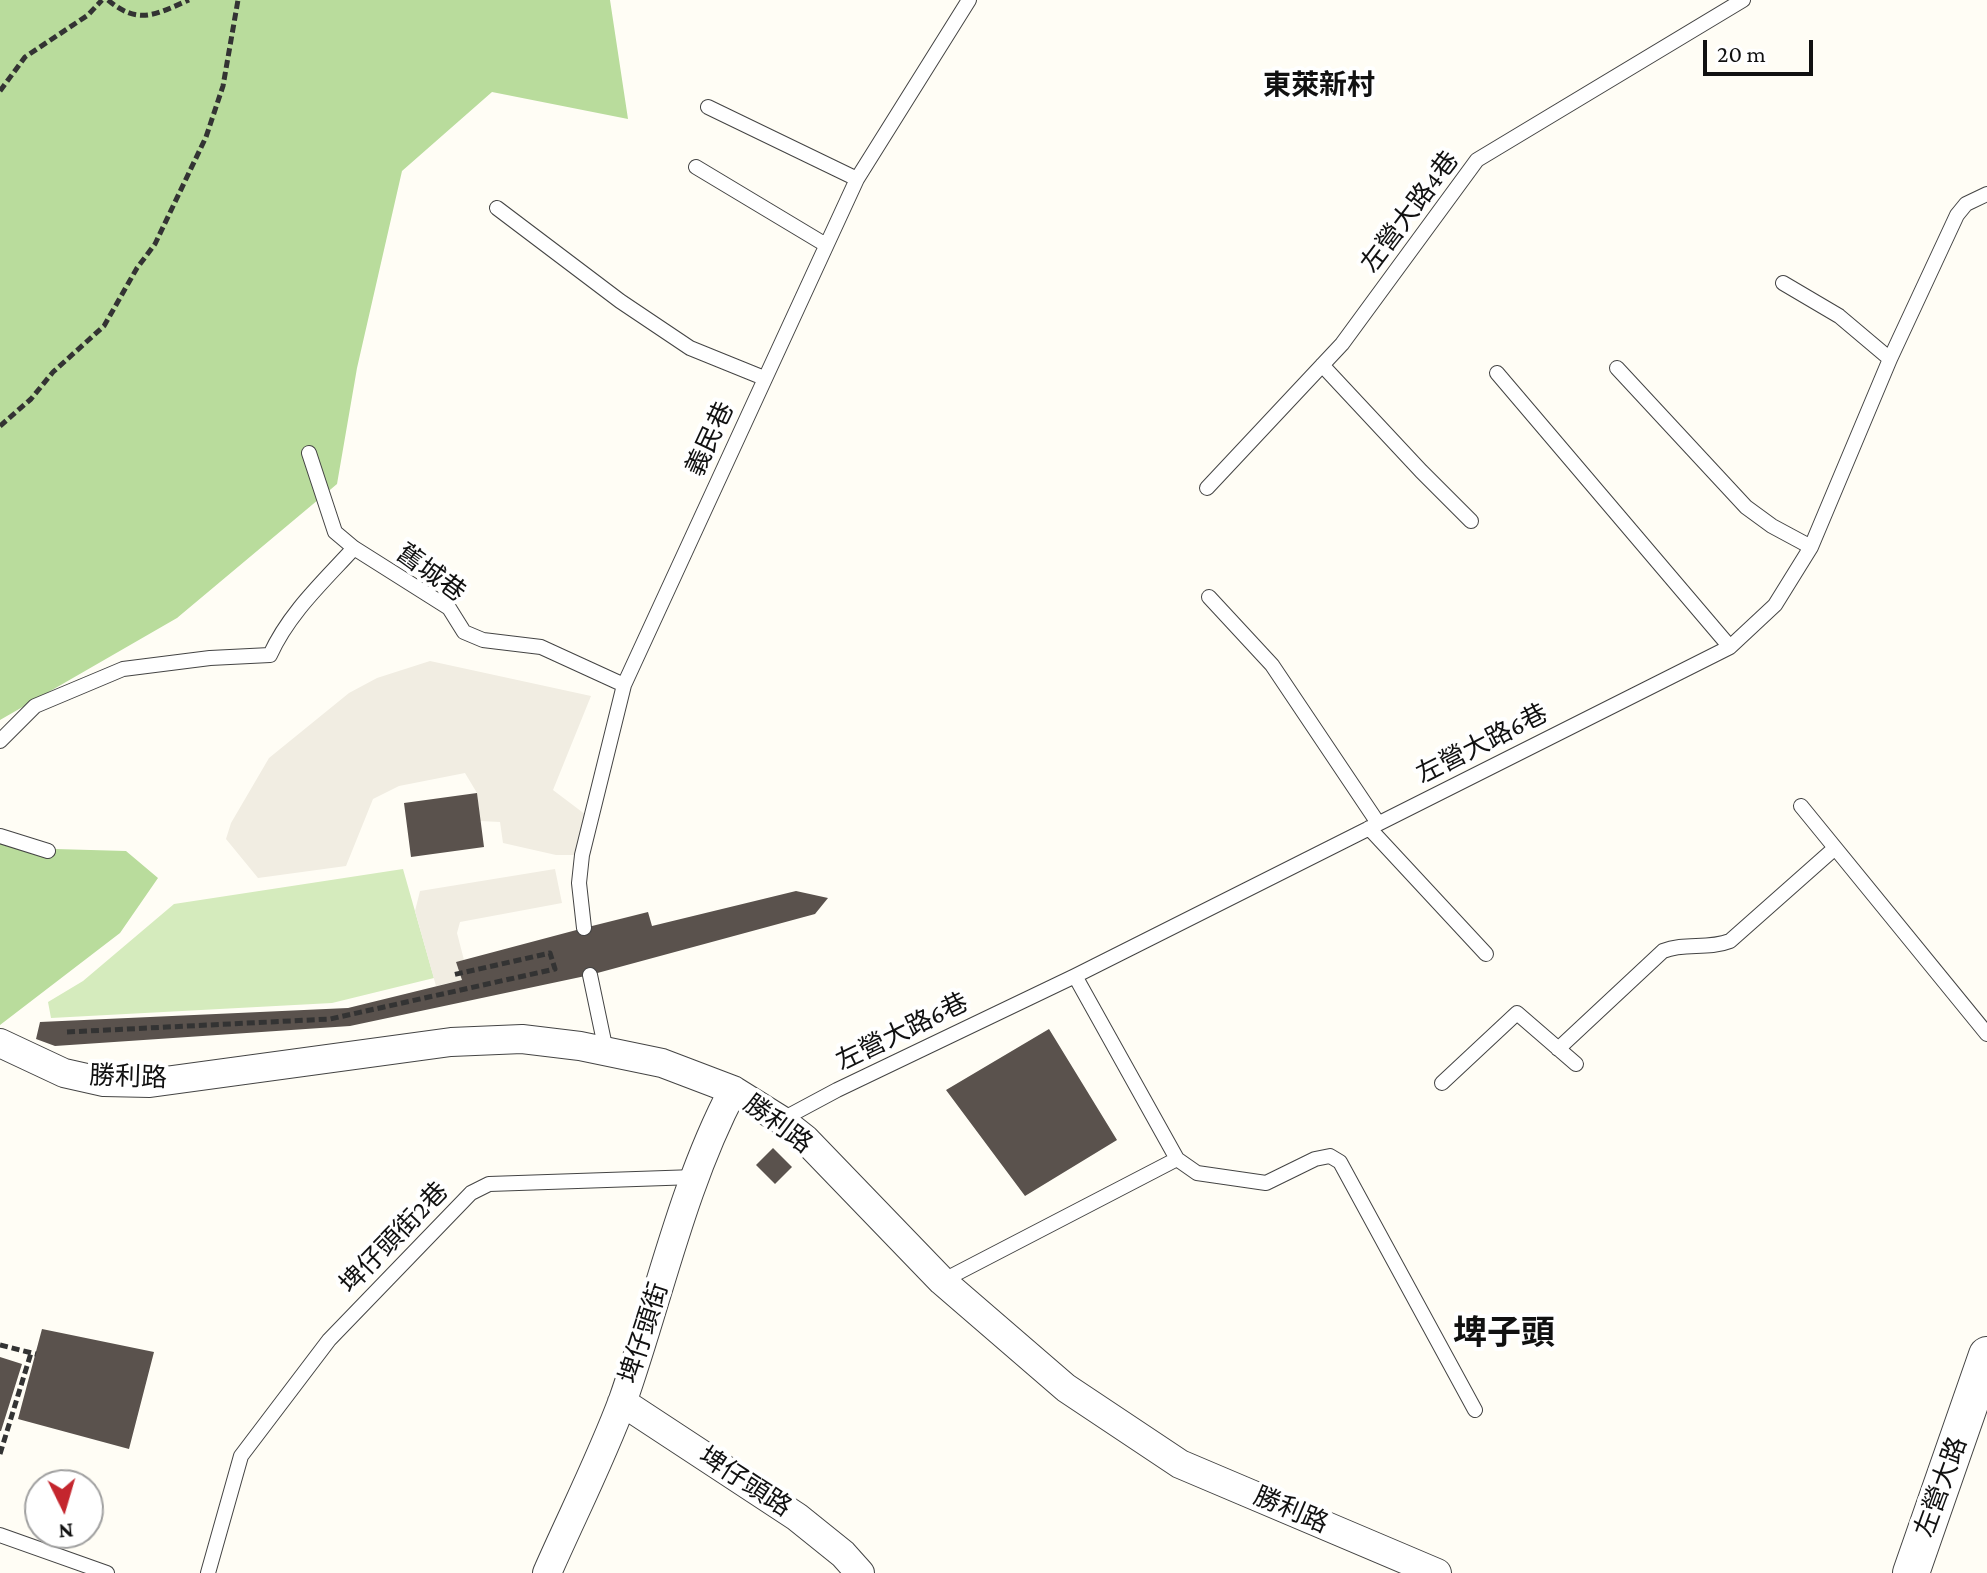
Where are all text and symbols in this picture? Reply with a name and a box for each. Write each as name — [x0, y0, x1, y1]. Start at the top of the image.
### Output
scale bar — [1707, 24, 1817, 74]
text: 20 m — [1717, 40, 1766, 67]
district label: 東萊新村 — [1263, 68, 1375, 102]
street label: 左營大路4巷 — [1354, 145, 1466, 279]
street label: 義民巷 — [679, 397, 741, 481]
street label: 舊城巷 — [390, 537, 472, 609]
street label: 左營大路6巷 — [1411, 698, 1553, 790]
street label: 左營大路6巷 — [831, 987, 973, 1077]
street label: 勝利路 — [88, 1060, 168, 1094]
street label: 勝利路 — [737, 1088, 819, 1160]
street label: 埤仔頭街2巷 — [333, 1176, 455, 1300]
street label: 埤仔頭街 — [613, 1279, 675, 1387]
district label: 埤子頭 — [1453, 1314, 1555, 1354]
street label: 左營大路 — [1909, 1433, 1973, 1541]
street label: 埤仔頭路 — [693, 1441, 797, 1523]
north arrow — [24, 1469, 104, 1549]
street label: 勝利路 — [1249, 1480, 1333, 1540]
text: N — [57, 1518, 75, 1545]

